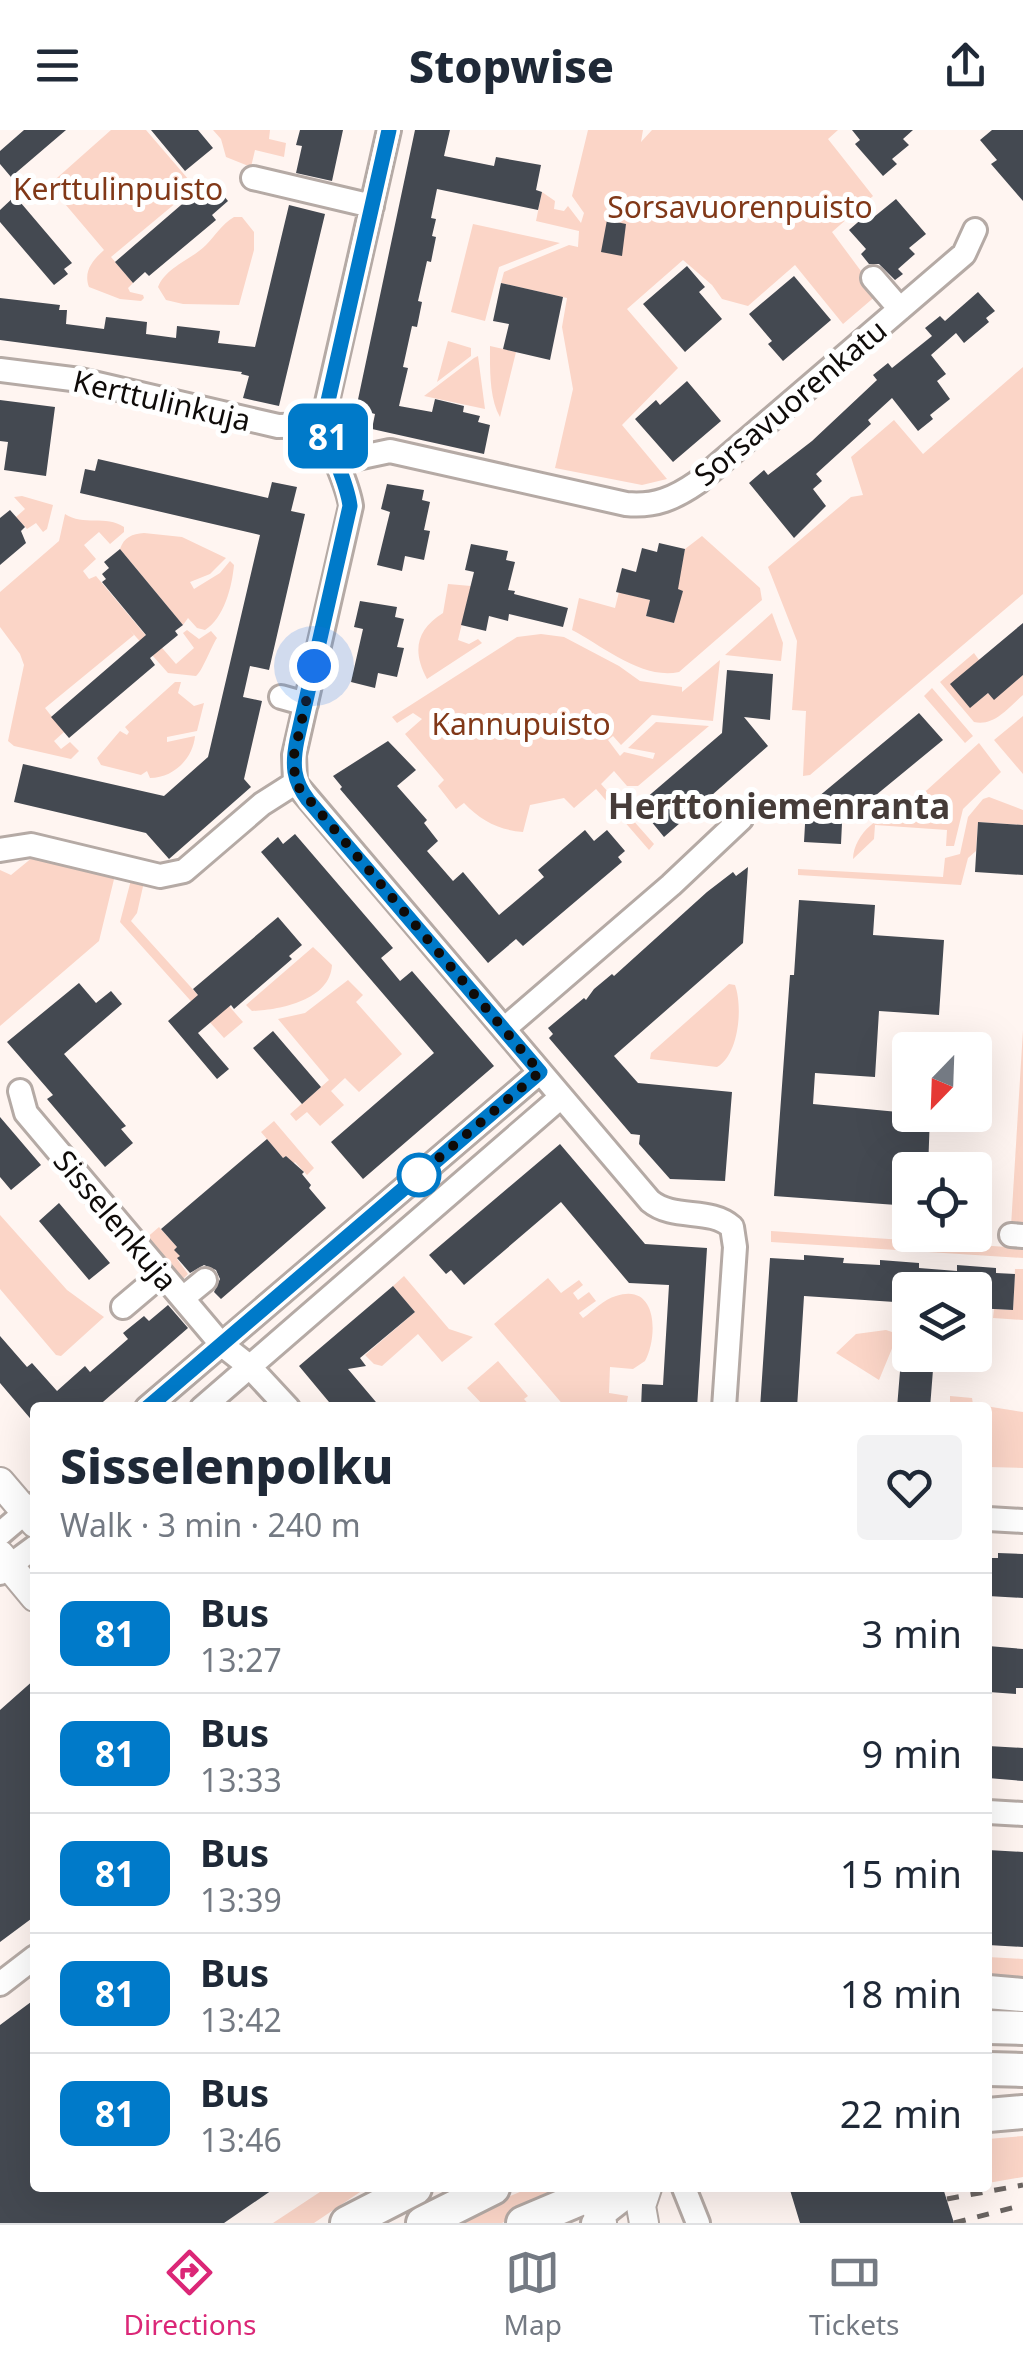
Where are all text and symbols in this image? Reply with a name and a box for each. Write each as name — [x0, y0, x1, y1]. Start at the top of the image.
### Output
text: Stopwise — [409, 35, 614, 96]
icon: menu — [30, 38, 85, 93]
icon: share — [938, 38, 993, 93]
park label: Kerttulinpuisto — [13, 168, 223, 209]
park label: Sorsavuorenpuisto — [607, 186, 873, 227]
street label: Sorsavuorenkatu — [685, 309, 895, 495]
street label: Kerttulinkuja — [69, 360, 255, 440]
line badge: 81 — [283, 404, 373, 468]
text: 81 — [308, 413, 348, 460]
your location — [289, 641, 339, 691]
park label: Kannupuisto — [431, 703, 611, 744]
district label: Herttoniemenranta — [608, 782, 950, 829]
north arrow — [892, 1032, 992, 1132]
map controls — [892, 1032, 992, 1372]
street label: Sisselenkuja — [45, 1141, 187, 1299]
button: locate — [892, 1152, 992, 1252]
unlabelled marker — [398, 1154, 440, 1196]
button: layers — [892, 1272, 992, 1372]
text: Sisselenpolku — [60, 1433, 393, 1498]
button: heart — [857, 1435, 962, 1540]
text: Walk · 3 min · 240 m — [60, 1503, 361, 1546]
text: Bus — [200, 1586, 269, 1638]
text: 3 min — [862, 1607, 962, 1659]
text: 81 — [95, 1610, 135, 1657]
text: 13:27 — [200, 1638, 282, 1681]
text: Bus — [200, 1706, 269, 1758]
text: 9 min — [862, 1727, 962, 1779]
text: 81 — [95, 1730, 135, 1777]
text: 13:33 — [200, 1758, 282, 1801]
text: Bus — [200, 1826, 269, 1878]
text: 15 min — [840, 1847, 962, 1899]
text: 81 — [95, 1850, 135, 1897]
text: 13:39 — [200, 1878, 282, 1921]
text: Bus — [200, 1946, 269, 1998]
text: 18 min — [840, 1967, 962, 2019]
text: 81 — [95, 1970, 135, 2017]
text: 13:42 — [200, 1998, 282, 2041]
text: Bus — [200, 2066, 269, 2118]
text: 22 min — [840, 2087, 962, 2139]
text: 81 — [95, 2090, 135, 2137]
text: 13:46 — [200, 2118, 282, 2161]
tab: Directions — [124, 2245, 256, 2343]
tab: Map — [504, 2245, 562, 2343]
tab: Tickets — [809, 2245, 899, 2343]

